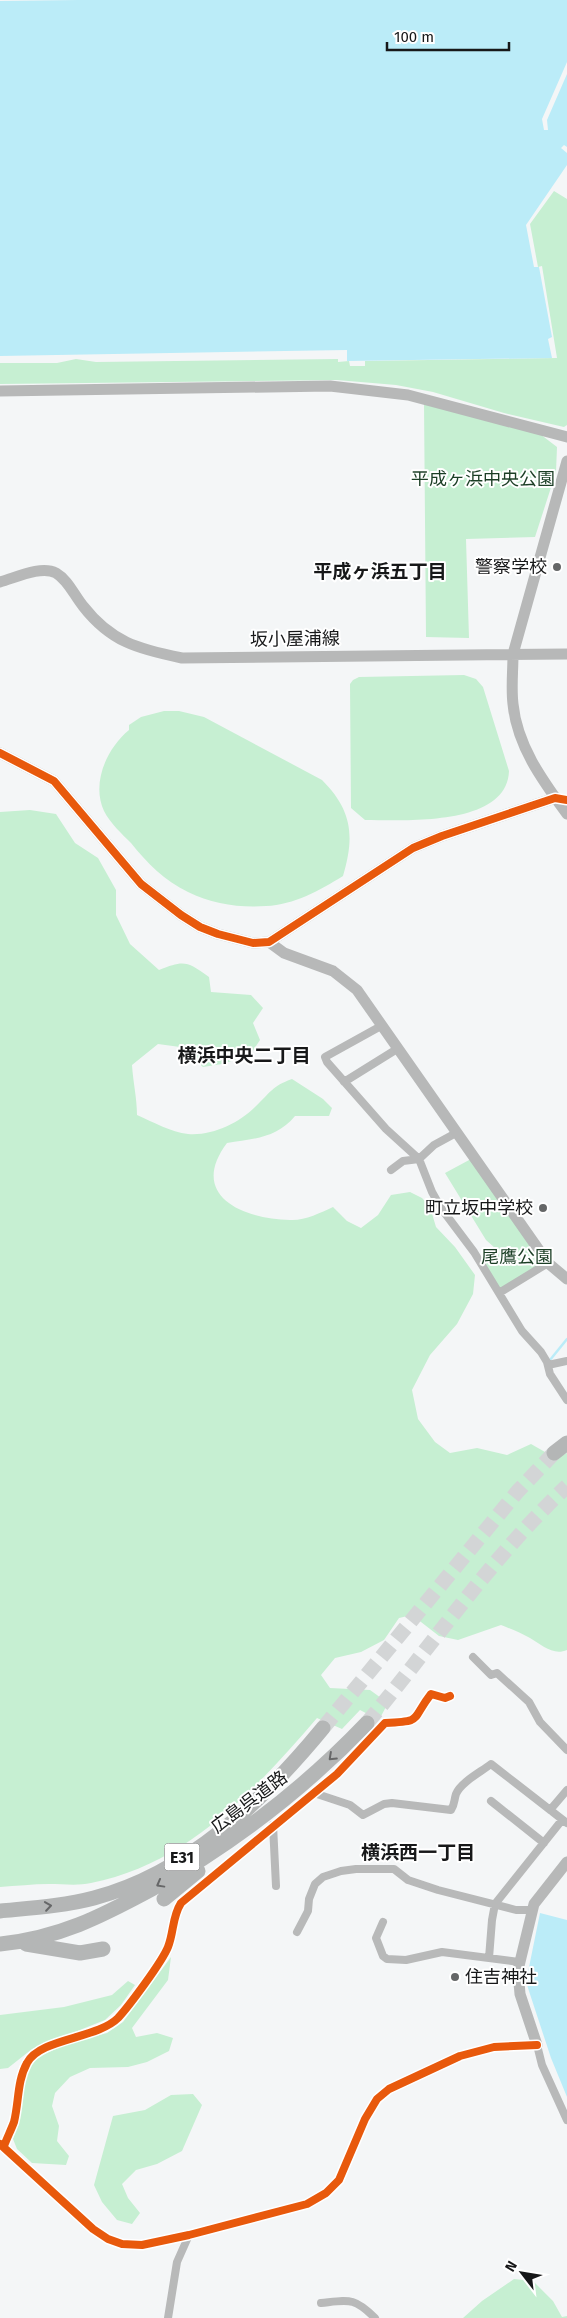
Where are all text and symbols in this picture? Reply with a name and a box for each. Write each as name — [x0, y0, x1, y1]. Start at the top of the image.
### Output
scale bar — [387, 20, 510, 52]
text: 100 m — [394, 28, 434, 46]
park label: 平成ヶ浜中央公園 — [411, 468, 555, 490]
place label: 警察学校 — [475, 556, 547, 578]
district label: 平成ヶ浜五丁目 — [313, 560, 447, 583]
marker: 警察学校 — [551, 561, 563, 573]
street label: 坂小屋浦線 — [250, 627, 340, 651]
district label: 横浜中央二丁目 — [177, 1044, 311, 1067]
place label: 町立坂中学校 — [425, 1197, 533, 1219]
marker: 町立坂中学校 — [537, 1202, 549, 1214]
park label: 尾鷹公園 — [481, 1246, 553, 1268]
one-way arrow — [329, 1751, 338, 1760]
street label: 広島呉道路 — [206, 1766, 292, 1838]
district label: 横浜西一丁目 — [361, 1841, 475, 1864]
road number: E31 — [164, 1844, 200, 1870]
one-way arrow — [156, 1878, 165, 1888]
one-way arrow — [44, 1901, 53, 1911]
place label: 住吉神社 — [465, 1966, 537, 1988]
marker: 住吉神社 — [449, 1971, 461, 1983]
north arrow — [497, 2248, 547, 2298]
text: N — [502, 2258, 521, 2275]

